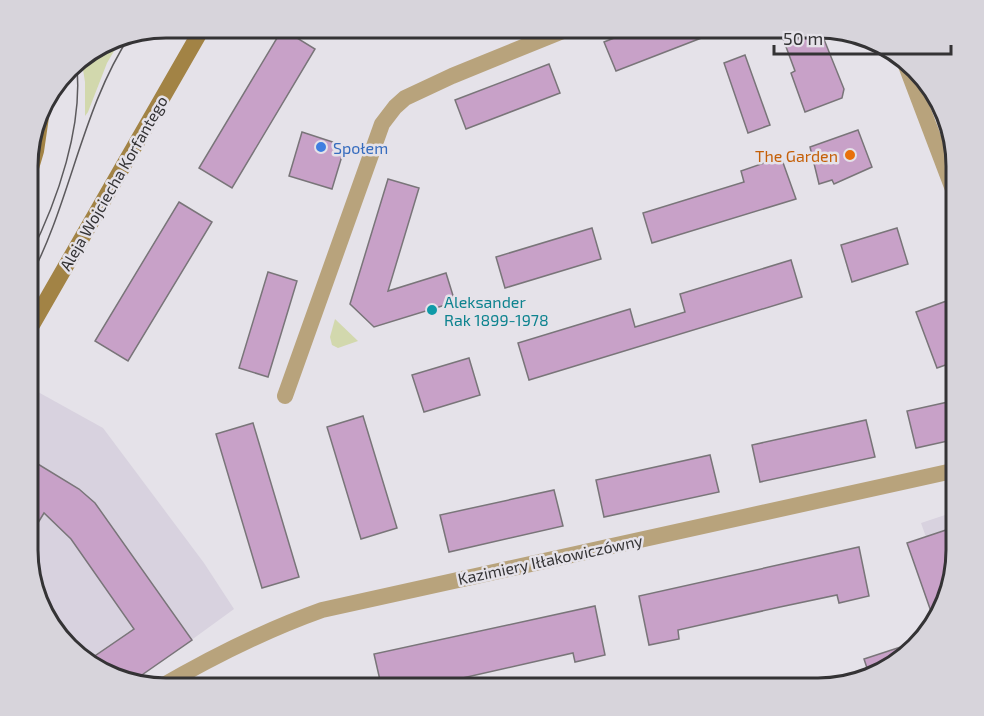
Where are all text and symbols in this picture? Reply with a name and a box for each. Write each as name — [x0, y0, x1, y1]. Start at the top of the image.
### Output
scale bar — [774, 18, 951, 56]
text: 50 m — [783, 27, 823, 49]
street label: Aleja Wojciecha Korfantego — [55, 92, 172, 274]
place label: Społem — [333, 138, 388, 157]
marker: Społem — [314, 140, 328, 154]
place label: The Garden — [755, 146, 838, 165]
marker: The Garden — [843, 148, 857, 162]
place label: Aleksander Rak 1899-1978 — [444, 292, 549, 329]
marker: Aleksander Rak 1899-1978 — [425, 303, 439, 317]
street label: Kazimiery Iłłakowiczówny — [456, 530, 645, 588]

